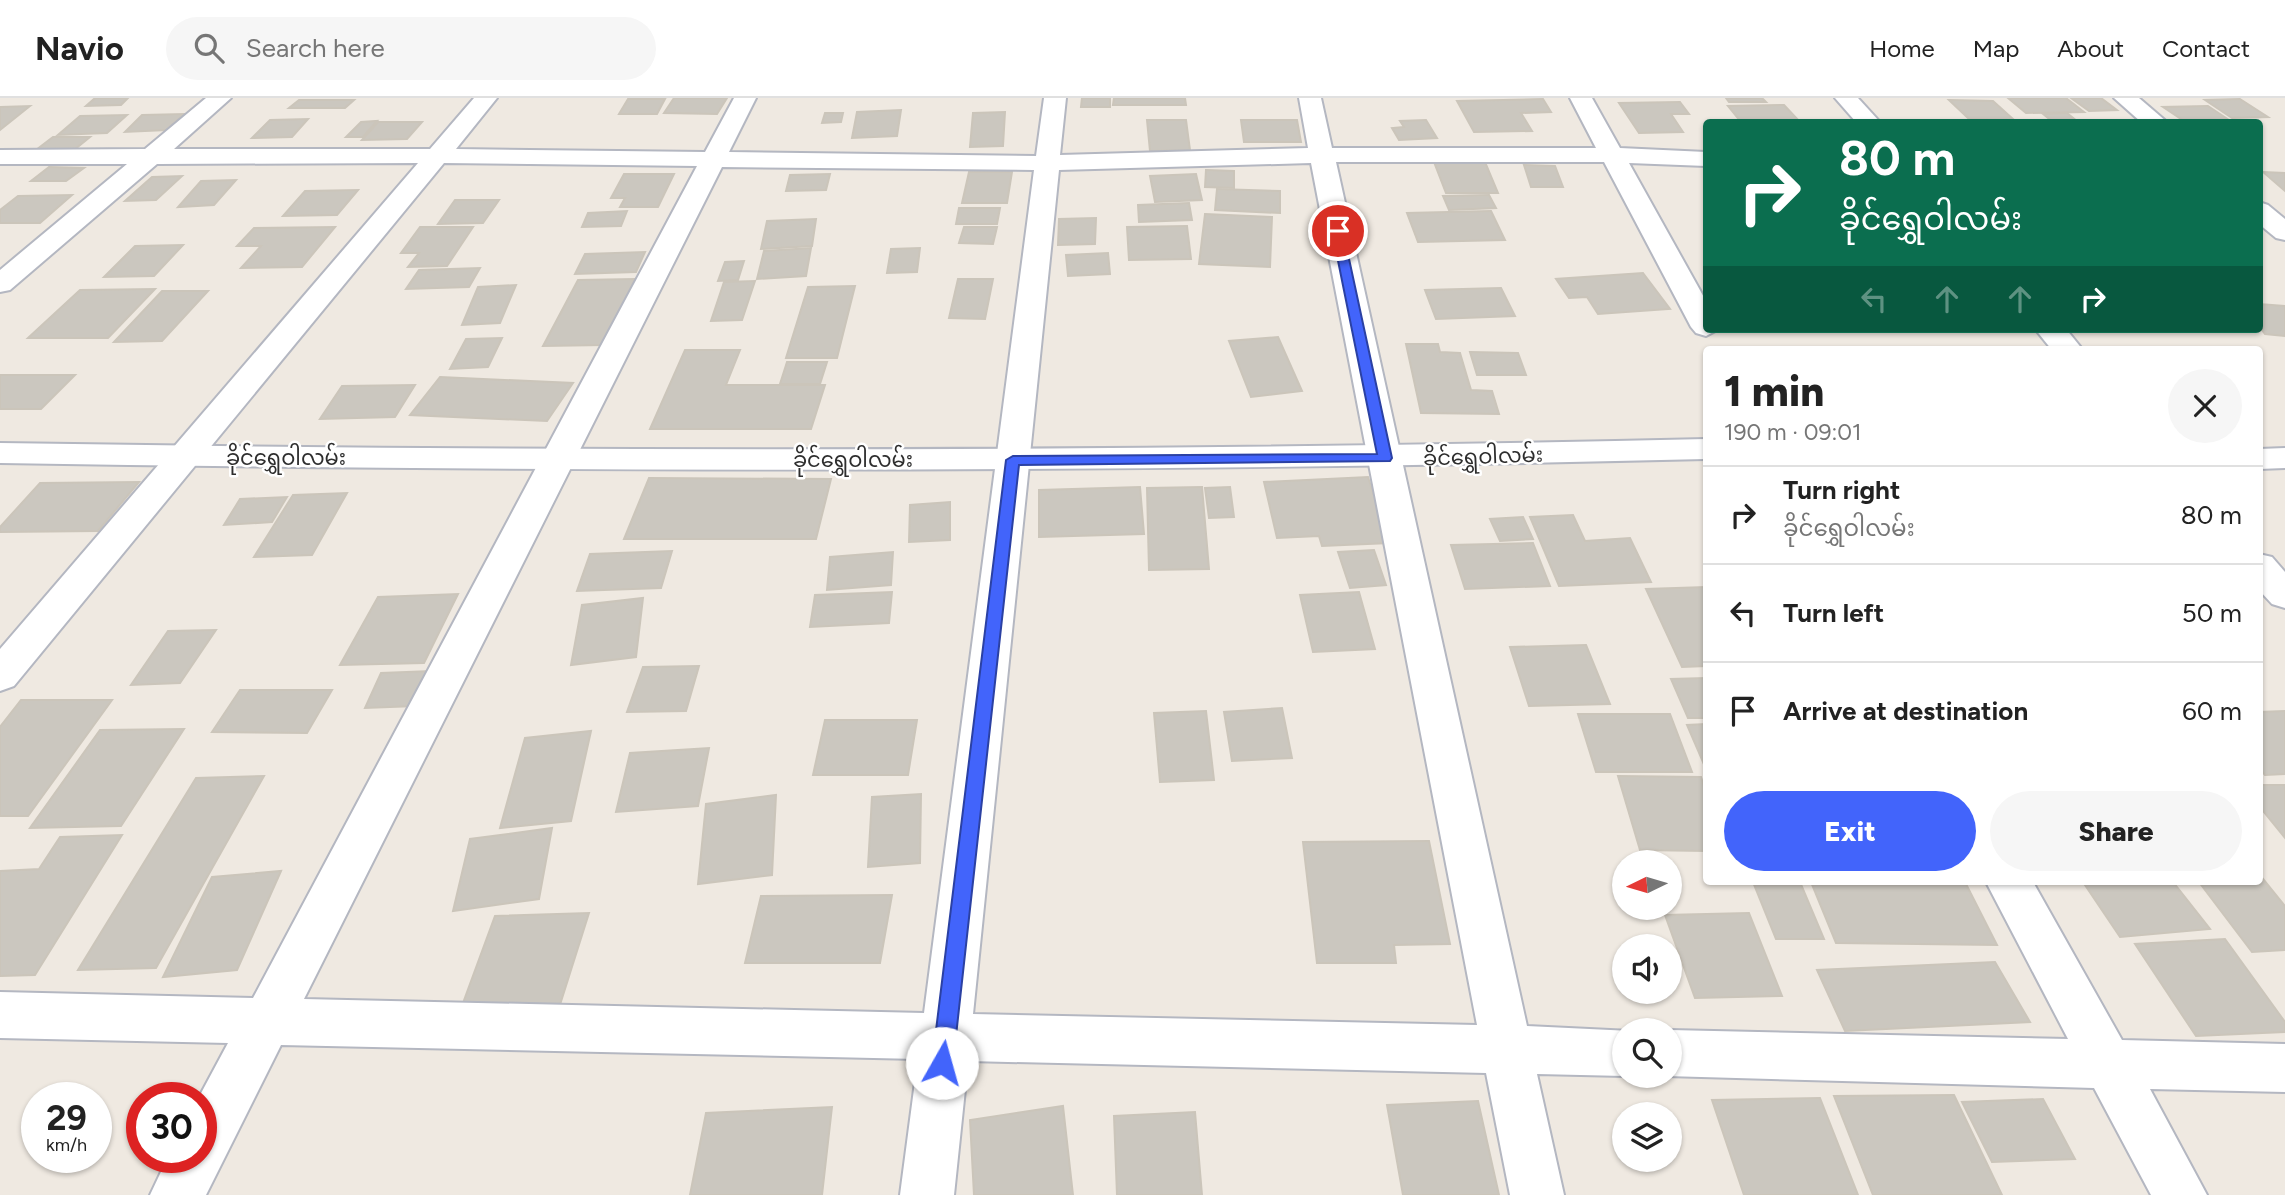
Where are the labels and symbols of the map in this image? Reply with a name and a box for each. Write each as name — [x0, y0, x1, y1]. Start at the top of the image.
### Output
pin — [1308, 201, 1368, 261]
street label: ခိုင်ရွှေဝါလမ်း — [1422, 438, 1544, 476]
street label: ခိုင်ရွှေဝါလမ်း — [226, 442, 346, 475]
street label: ခိုင်ရွှေဝါလမ်း — [793, 444, 913, 477]
north arrow — [1612, 850, 1682, 920]
position arrow — [905, 1026, 979, 1100]
speed limit sign: 30 — [126, 1082, 217, 1173]

